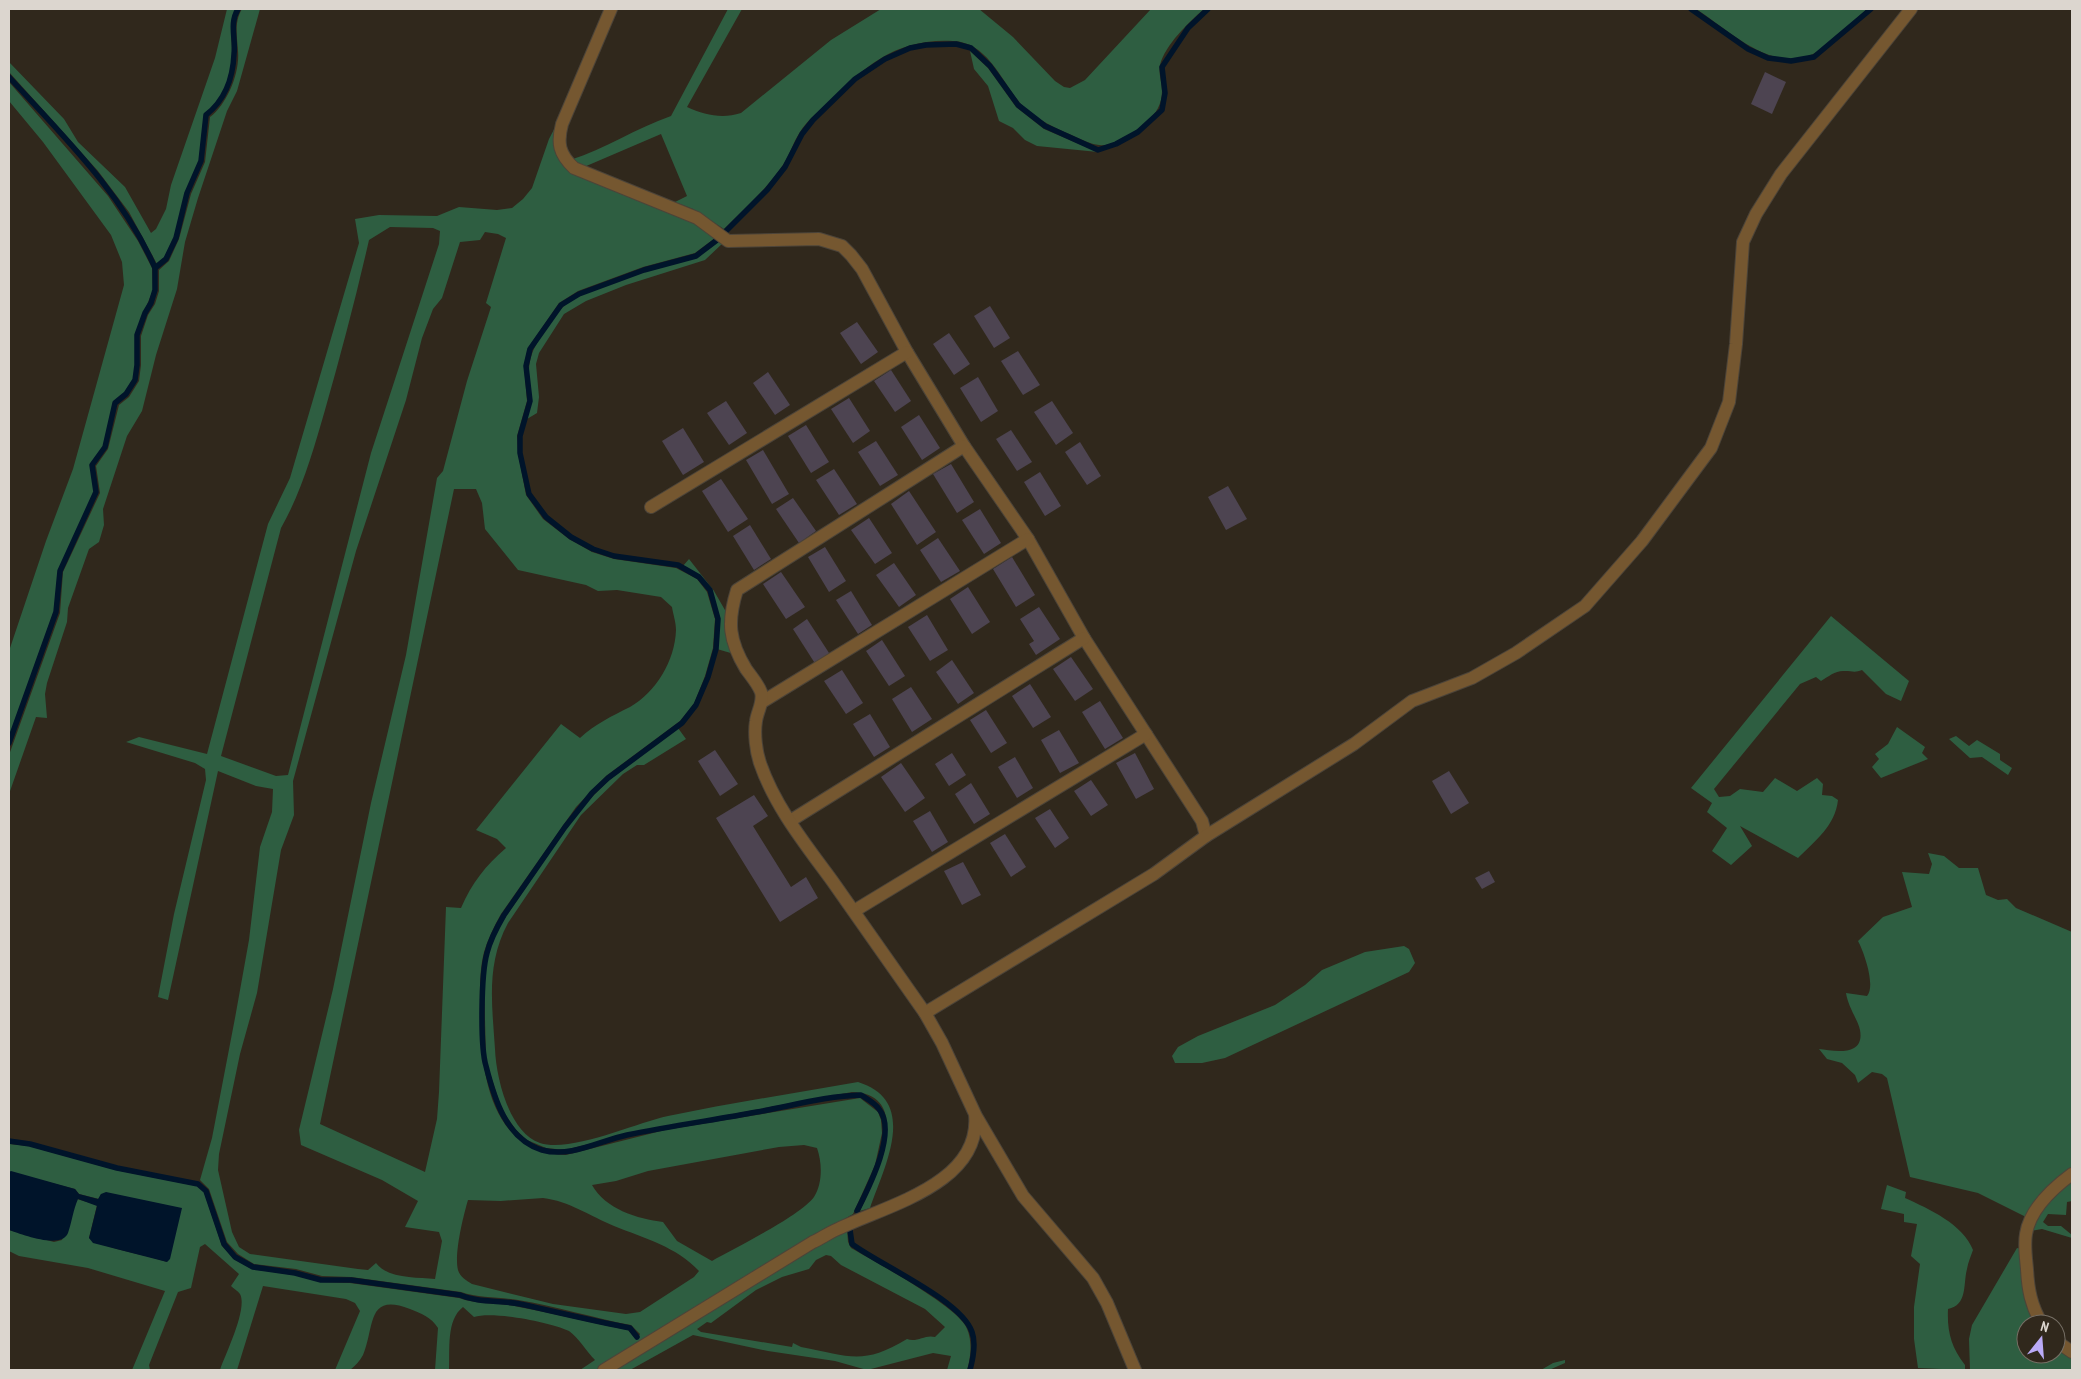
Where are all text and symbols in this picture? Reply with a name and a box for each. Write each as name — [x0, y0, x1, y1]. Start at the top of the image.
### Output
north arrow — [2016, 1314, 2066, 1364]
text: N — [2039, 1317, 2051, 1336]

